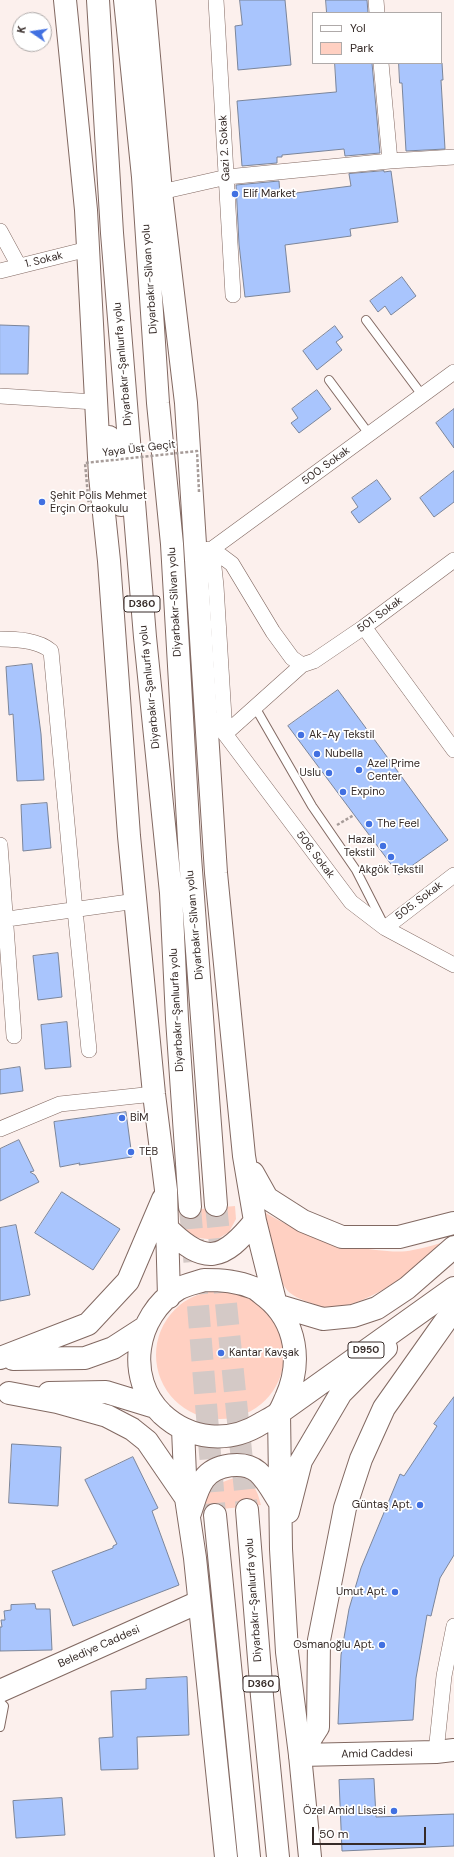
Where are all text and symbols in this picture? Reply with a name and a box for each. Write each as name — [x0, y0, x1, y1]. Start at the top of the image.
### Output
north arrow — [12, 12, 52, 52]
legend — [312, 12, 442, 64]
text: Yol — [350, 20, 366, 36]
text: K — [14, 24, 29, 35]
text: Park — [350, 40, 374, 56]
street label: Gazi 2. Sokak — [217, 115, 233, 181]
place label: Elif Market — [243, 187, 296, 201]
marker: Elif Market — [230, 189, 240, 199]
street label: Diyarbakır-Silvan yolu — [140, 224, 160, 334]
street label: 1. Sokak — [24, 249, 64, 271]
street label: Diyarbakır-Şanlıurfa yolu — [111, 302, 135, 426]
street label: Yaya Üst Geçit — [102, 438, 176, 460]
street label: 500. Sokak — [299, 444, 353, 488]
place label: Şehit Polis Mehmet Erçin Ortaokulu — [50, 489, 147, 515]
marker: Şehit Polis Mehmet Erçin Ortaokulu — [37, 497, 47, 507]
street label: Diyarbakır-Silvan yolu — [166, 547, 184, 657]
street label: 501. Sokak — [355, 594, 405, 636]
road number: D360 — [124, 596, 160, 612]
street label: Diyarbakır-Şanlıurfa yolu — [137, 625, 163, 749]
place label: Ak-Ay Tekstil — [309, 728, 374, 742]
marker: Ak-Ay Tekstil — [296, 730, 306, 740]
place label: Nubella — [325, 747, 363, 761]
marker: Nubella — [312, 749, 322, 759]
place label: Azel Prime Center — [367, 757, 420, 783]
marker: Azel Prime Center — [354, 765, 364, 775]
place label: Uslu — [300, 766, 321, 780]
marker: Uslu — [324, 768, 334, 778]
place label: Expino — [351, 785, 385, 799]
marker: Expino — [338, 787, 348, 797]
place label: The Feel — [377, 817, 419, 831]
marker: The Feel — [364, 819, 374, 829]
street label: 506. Sokak — [293, 829, 337, 881]
place label: Hazal Tekstil — [344, 833, 375, 859]
marker: Hazal Tekstil — [378, 841, 388, 851]
marker: Akgök Tekstil — [386, 852, 396, 862]
place label: Akgök Tekstil — [358, 863, 424, 877]
street label: Diyarbakır-Silvan yolu — [184, 870, 206, 980]
street label: 505. Sokak — [393, 879, 445, 923]
street label: Diyarbakır-Şanlıurfa yolu — [167, 948, 187, 1072]
place label: BİM — [130, 1111, 148, 1125]
marker: BİM — [117, 1113, 127, 1123]
place label: TEB — [139, 1145, 158, 1159]
marker: TEB — [126, 1147, 136, 1157]
road number: D950 — [348, 1342, 384, 1358]
place label: Kantar Kavşak — [229, 1346, 299, 1360]
marker: Kantar Kavşak — [216, 1348, 226, 1358]
place label: Güntaş Apt. — [352, 1498, 412, 1512]
marker: Güntaş Apt. — [415, 1500, 425, 1510]
street label: Diyarbakır-Şanlıurfa yolu — [243, 1538, 265, 1662]
place label: Umut Apt. — [336, 1585, 387, 1599]
marker: Umut Apt. — [390, 1587, 400, 1597]
street label: Belediye Caddesi — [56, 1623, 142, 1671]
place label: Osmanoğlu Apt. — [293, 1638, 374, 1652]
marker: Osmanoğlu Apt. — [377, 1640, 387, 1650]
road number: D360 — [243, 1676, 279, 1692]
street label: Amid Caddesi — [341, 1747, 413, 1761]
place label: Özel Amid Lisesi — [303, 1804, 386, 1818]
marker: Özel Amid Lisesi — [389, 1806, 399, 1816]
scale bar — [314, 1819, 428, 1845]
text: 50 m — [319, 1826, 348, 1842]

